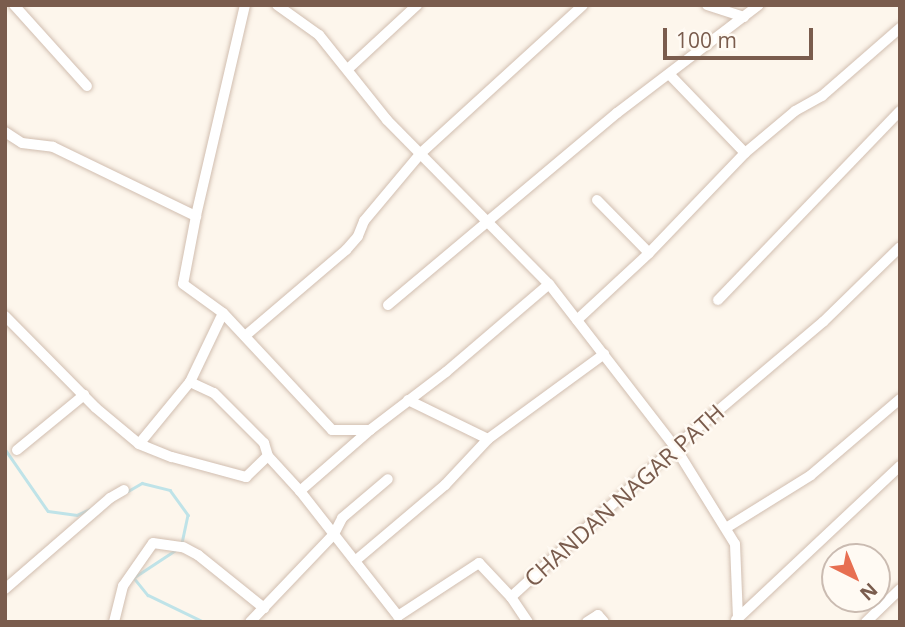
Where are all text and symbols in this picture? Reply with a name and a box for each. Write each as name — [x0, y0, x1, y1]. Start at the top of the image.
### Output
scale bar — [667, 14, 818, 58]
text: 100 m — [676, 26, 737, 54]
street label: CHANDAN NAGAR PATH — [518, 398, 730, 592]
north arrow — [821, 543, 891, 613]
text: N — [854, 577, 883, 607]

